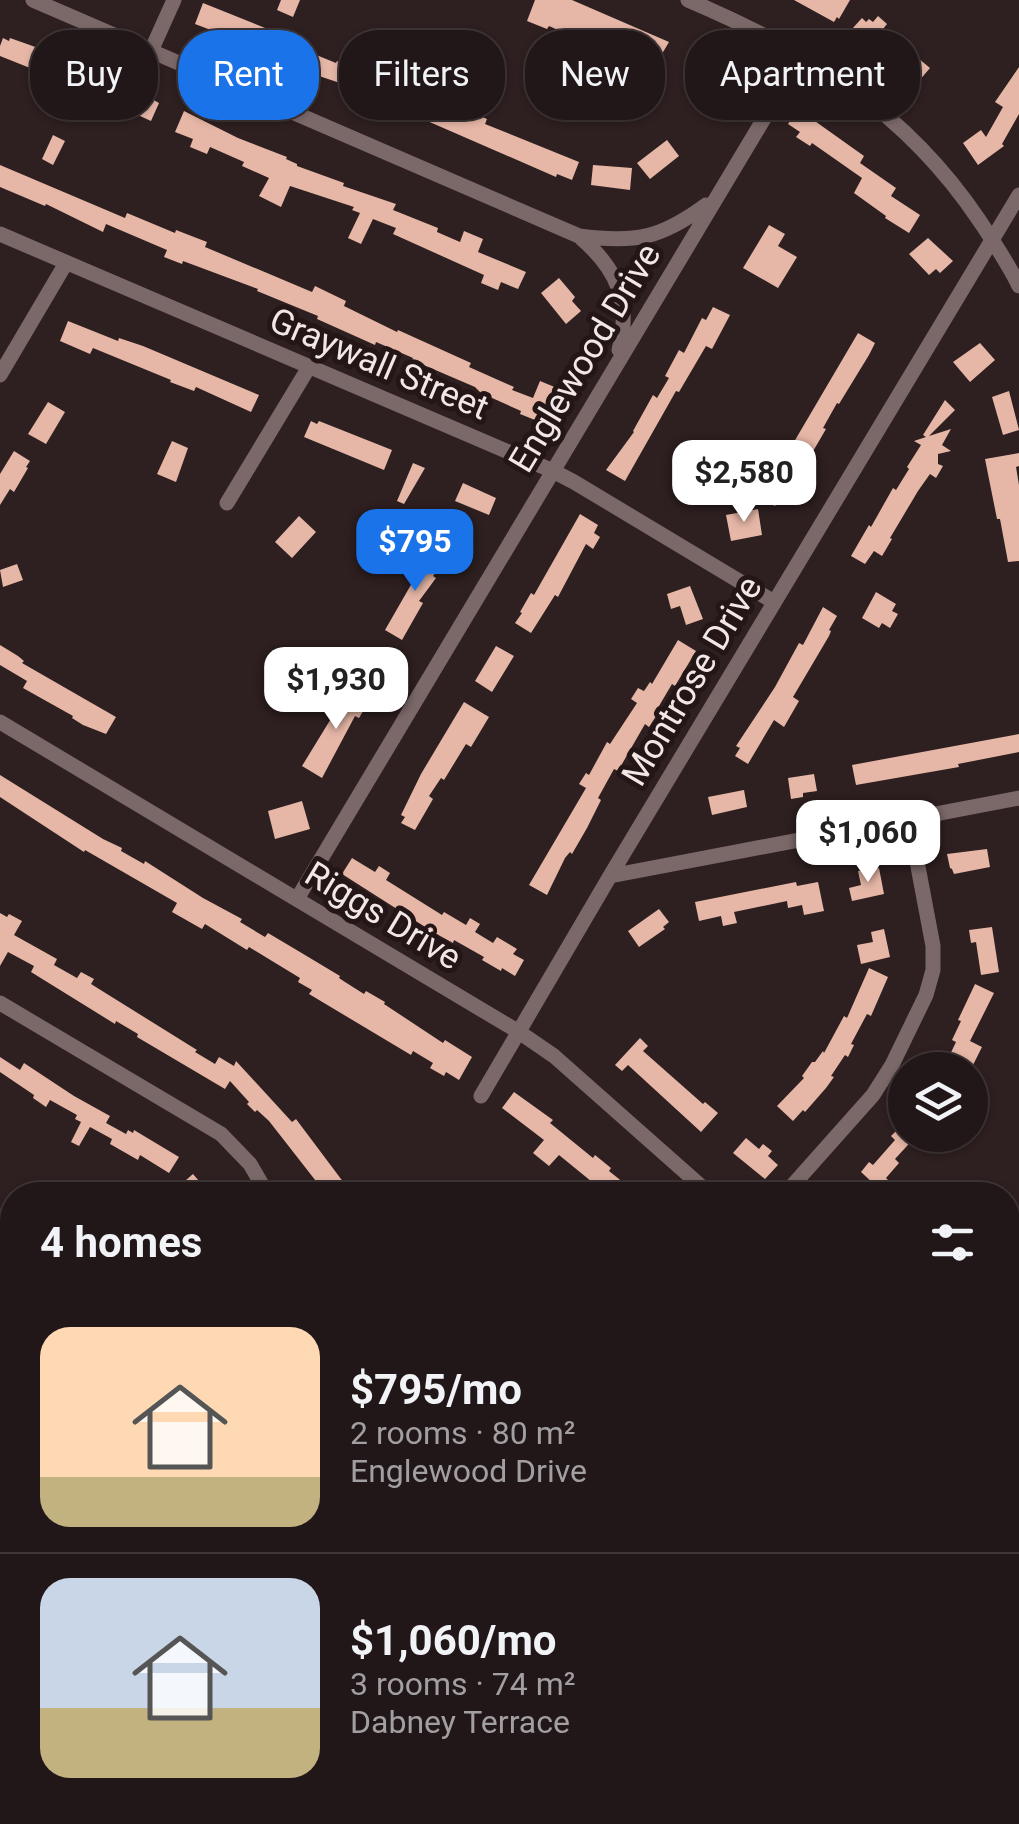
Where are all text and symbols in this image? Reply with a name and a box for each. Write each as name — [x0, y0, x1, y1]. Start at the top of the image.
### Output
chip: Buy — [30, 30, 158, 120]
chip: Rent — [178, 30, 319, 120]
chip: Filters — [339, 30, 505, 120]
chip: New — [525, 30, 665, 120]
chip: Apartment — [685, 30, 920, 120]
street label: Englewood Drive — [501, 236, 669, 480]
street label: Graywall Street — [263, 299, 495, 429]
pin: $2,580 — [663, 440, 825, 525]
text: $2,580 — [694, 453, 794, 491]
pin: $795 — [356, 509, 474, 594]
text: $795 — [378, 522, 452, 560]
street label: Montrose Drive — [613, 569, 771, 793]
pin: $1,930 — [255, 647, 417, 732]
text: $1,930 — [286, 660, 386, 698]
pin: $1,060 — [787, 800, 949, 885]
text: $1,060 — [818, 813, 918, 851]
street label: Riggs Drive — [298, 853, 468, 979]
map controls — [888, 1052, 988, 1152]
button: layers — [888, 1052, 988, 1152]
icon: filters — [925, 1215, 980, 1270]
text: 4 homes — [40, 1218, 202, 1267]
text: $795/mo — [350, 1365, 522, 1414]
icon: home — [120, 1367, 240, 1487]
text: 2 rooms · 80 m² — [350, 1414, 575, 1452]
text: Englewood Drive — [350, 1452, 587, 1490]
text: $1,060/mo — [350, 1616, 557, 1665]
icon: home — [120, 1618, 240, 1738]
text: 3 rooms · 74 m² — [350, 1665, 575, 1703]
text: Dabney Terrace — [350, 1703, 570, 1741]

